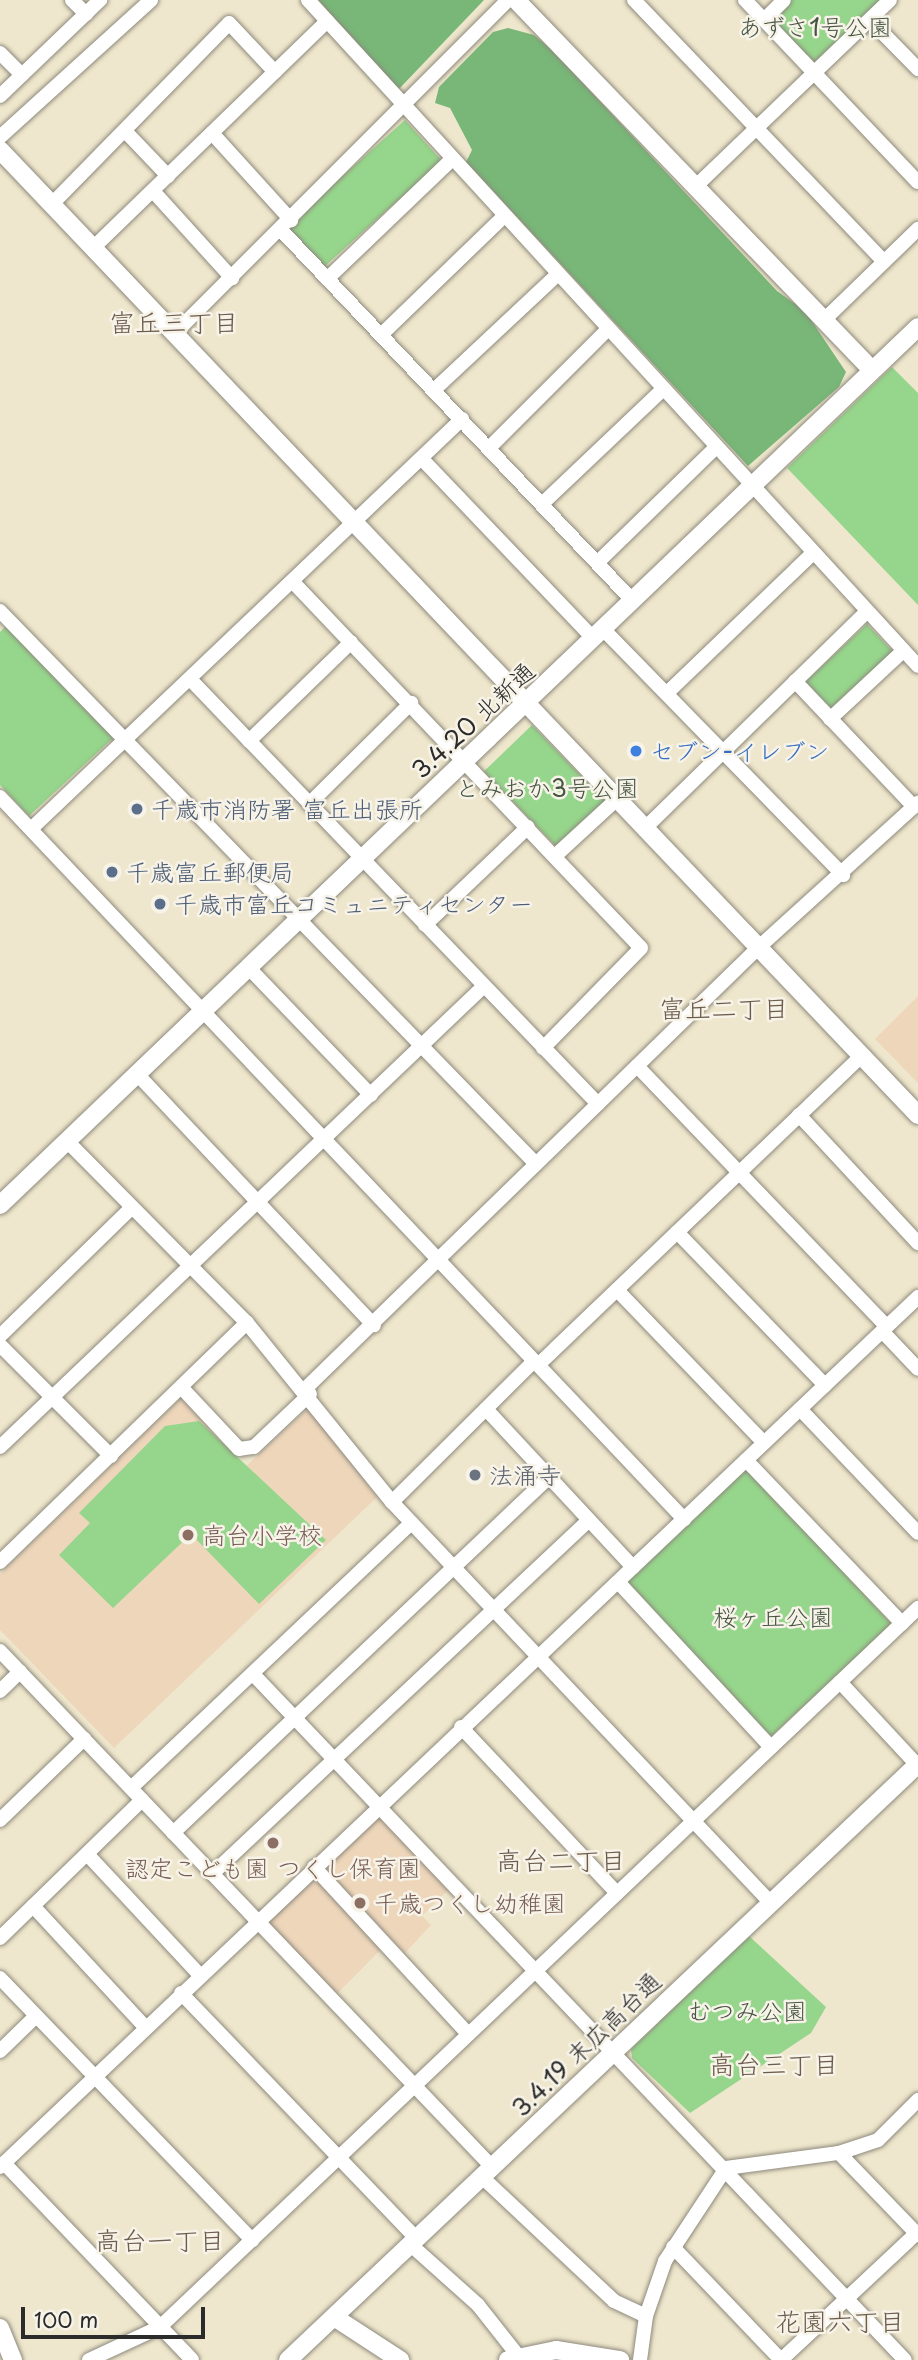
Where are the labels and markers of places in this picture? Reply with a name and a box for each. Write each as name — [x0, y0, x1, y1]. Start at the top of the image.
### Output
place label: セブン-イレブン — [650, 737, 830, 765]
marker: セブン-イレブン — [628, 743, 644, 759]
place label: 千歳市消防署 富丘出張所 — [151, 795, 423, 823]
marker: 千歳市消防署 富丘出張所 — [129, 801, 145, 817]
place label: 千歳富丘郵便局 — [126, 858, 294, 886]
marker: 千歳富丘郵便局 — [104, 864, 120, 880]
place label: 千歳市富丘コミュニティセンター — [174, 890, 534, 918]
marker: 千歳市富丘コミュニティセンター — [152, 896, 168, 912]
place label: 法涌寺 — [489, 1461, 561, 1489]
marker: 法涌寺 — [467, 1467, 483, 1483]
place label: 高台小学校 — [202, 1521, 322, 1549]
marker: 高台小学校 — [180, 1527, 196, 1543]
marker: 認定こども園 つくし保育園 — [265, 1835, 281, 1851]
place label: 認定こども園 つくし保育園 — [125, 1854, 421, 1882]
place label: 千歳つくし幼稚園 — [374, 1889, 566, 1917]
marker: 千歳つくし幼稚園 — [352, 1895, 368, 1911]

